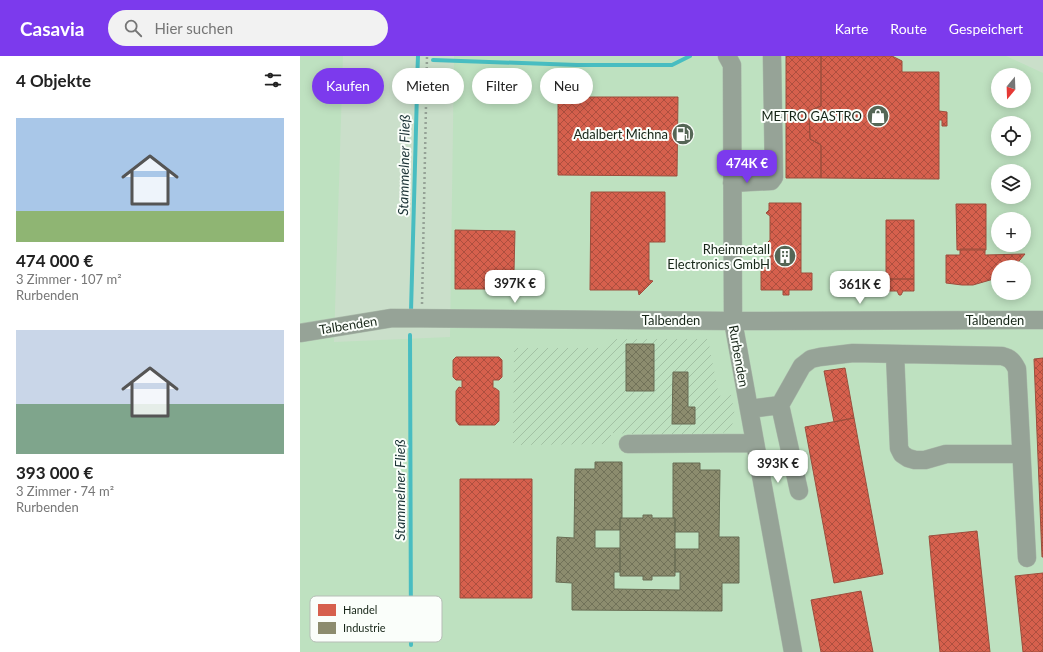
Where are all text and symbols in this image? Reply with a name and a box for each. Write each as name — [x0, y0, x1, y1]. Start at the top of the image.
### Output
search box — [108, 10, 388, 46]
text: Casavia — [20, 17, 84, 40]
icon: search — [122, 17, 144, 39]
text: Hier suchen — [154, 19, 233, 37]
text: Karte — [835, 20, 868, 37]
text: Route — [890, 20, 927, 37]
text: Gespeichert — [949, 20, 1023, 37]
chip: Kaufen — [312, 68, 384, 104]
chip: Mieten — [392, 68, 464, 104]
chip: Filter — [472, 68, 532, 104]
chip: Neu — [540, 68, 593, 104]
north arrow — [991, 68, 1031, 108]
map controls — [991, 68, 1031, 300]
icon: filters — [262, 69, 284, 91]
text: 4 Objekte — [16, 70, 91, 91]
shop icon: METRO GASTRO — [865, 103, 891, 129]
place label: METRO GASTRO — [762, 108, 862, 124]
water label: Stammelner Fließ — [394, 114, 413, 216]
button: locate — [991, 116, 1031, 156]
fuel station icon: Adalbert Michna — [670, 121, 696, 147]
place label: Adalbert Michna — [573, 126, 668, 142]
icon: home — [114, 144, 186, 216]
pin: 474K € — [714, 150, 780, 184]
text: 474K € — [726, 155, 768, 171]
button: layers — [991, 164, 1031, 204]
button: + — [991, 212, 1031, 252]
place label: Rheinmetall Electronics GmbH — [667, 241, 770, 272]
building icon: Rheinmetall Electronics GmbH — [772, 243, 798, 269]
text: 474 000 € — [16, 250, 93, 271]
button: − — [991, 260, 1031, 300]
pin: 397K € — [482, 270, 548, 304]
text: 3 Zimmer · 107 m² — [16, 271, 122, 287]
pin: 361K € — [827, 271, 893, 305]
text: 397K € — [494, 275, 536, 291]
text: 361K € — [839, 276, 881, 292]
text: Rurbenden — [16, 287, 79, 303]
street label: Talbenden — [642, 312, 700, 328]
street label: Talbenden — [966, 312, 1024, 328]
street label: Talbenden — [318, 313, 378, 337]
street label: Rurbenden — [726, 324, 752, 388]
icon: home — [114, 356, 186, 428]
water label: Stammelner Fließ — [391, 440, 408, 541]
pin: 393K € — [745, 450, 811, 484]
text: 393K € — [757, 455, 799, 471]
text: 393 000 € — [16, 462, 93, 483]
text: 3 Zimmer · 74 m² — [16, 483, 114, 499]
text: Rurbenden — [16, 499, 79, 515]
legend — [310, 596, 442, 642]
text: Handel — [343, 603, 377, 616]
text: Industrie — [343, 621, 386, 634]

